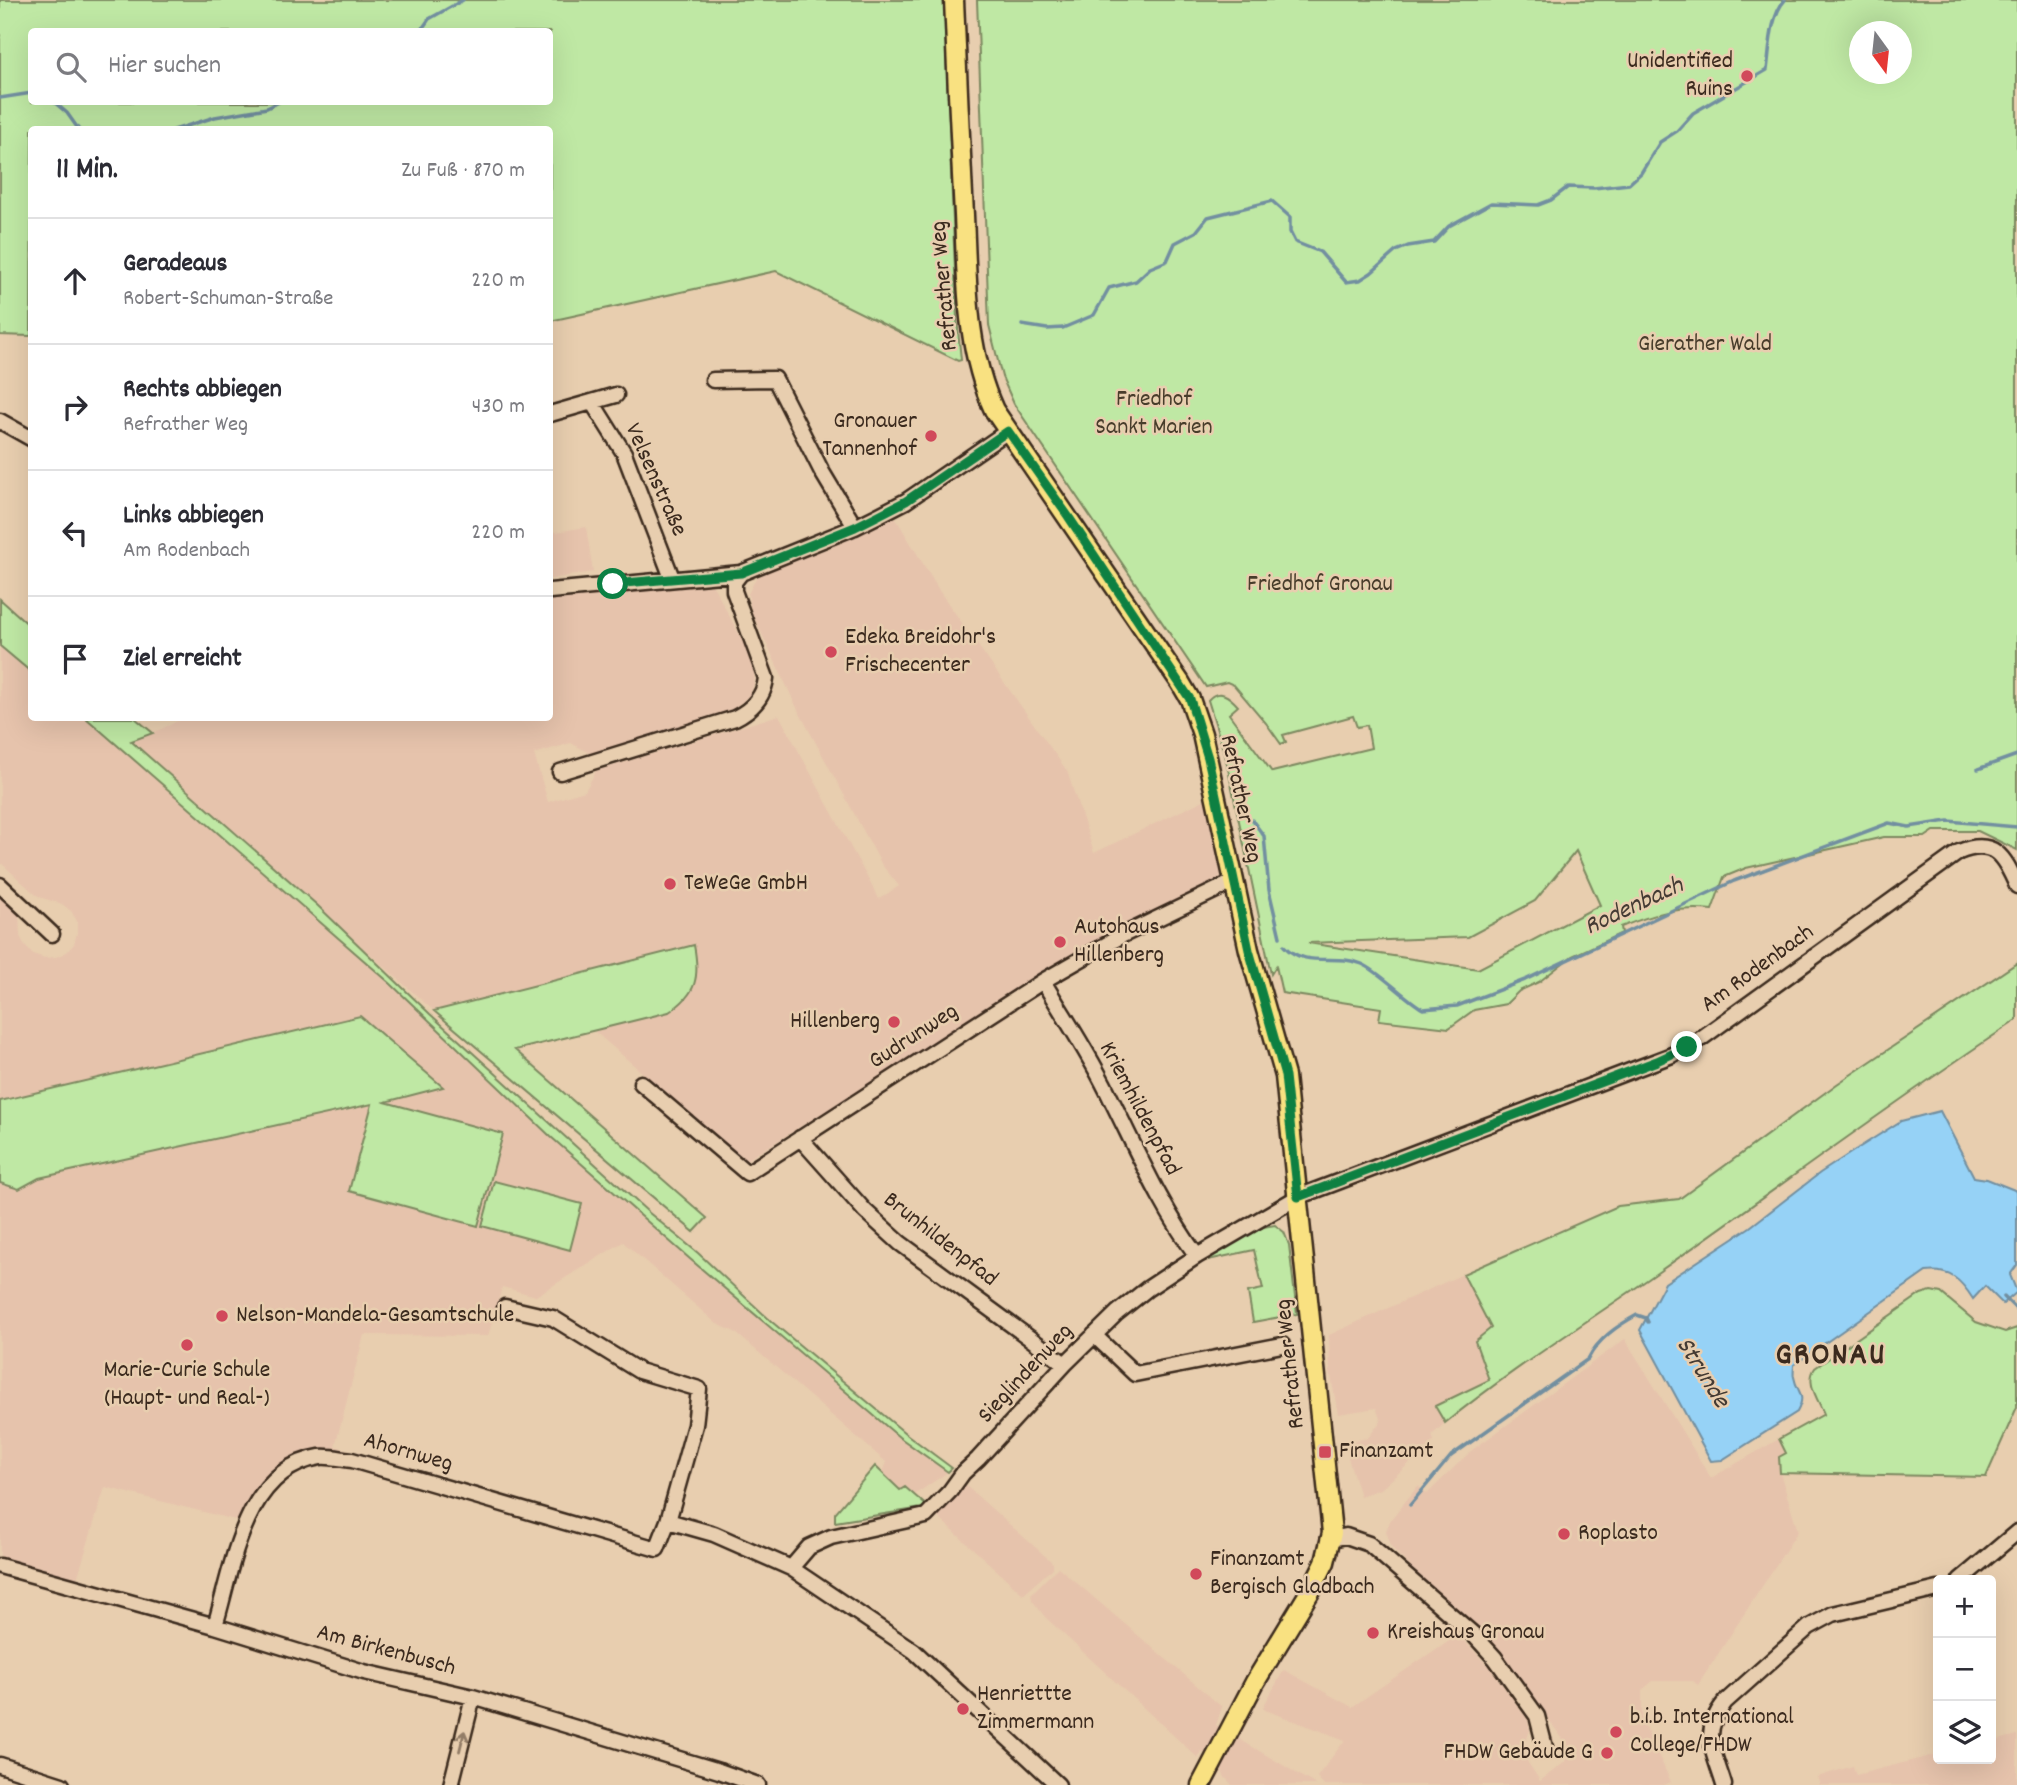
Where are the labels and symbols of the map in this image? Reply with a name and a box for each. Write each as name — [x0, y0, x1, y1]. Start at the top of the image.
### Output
north arrow — [1849, 21, 1912, 84]
place label: Unidentified Ruins — [1627, 45, 1733, 107]
marker: Unidentified Ruins — [1739, 68, 1755, 84]
street label: Refrather Weg — [922, 220, 968, 352]
park label: Gierather Wald — [1638, 328, 1772, 362]
park label: Friedhof Sankt Marien — [1095, 383, 1213, 445]
place label: Gronauer Tannenhof — [822, 405, 918, 467]
street label: Velsenstraße — [615, 418, 695, 542]
marker: Gronauer Tannenhof — [923, 428, 939, 444]
route start — [597, 568, 628, 599]
park label: Friedhof Gronau — [1247, 568, 1393, 602]
place label: Edeka Breidohr's Frischecenter — [845, 621, 996, 683]
marker: Edeka Breidohr's Frischecenter — [823, 644, 839, 660]
street label: Refrather Weg — [1210, 732, 1270, 866]
place label: TeWeGe GmbH — [684, 867, 808, 901]
water label: Rodenbach — [1578, 867, 1691, 946]
marker: TeWeGe GmbH — [662, 876, 678, 892]
place label: Autohaus Hillenberg — [1074, 911, 1164, 973]
street label: Am Rodenbach — [1694, 916, 1822, 1022]
marker: Autohaus Hillenberg — [1052, 934, 1068, 950]
street label: Gudrunweg — [863, 995, 965, 1079]
place label: Hillenberg — [790, 1005, 880, 1039]
marker: Hillenberg — [886, 1014, 902, 1030]
route end — [1671, 1031, 1702, 1062]
street label: Kriemhildenpfad — [1089, 1036, 1189, 1182]
street label: Brunhildenpfad — [875, 1184, 1005, 1296]
street label: Refrather Weg — [1267, 1297, 1315, 1431]
place label: Nelson-Mandela-Gesamtschule — [236, 1299, 514, 1333]
marker: Nelson-Mandela-Gesamtschule — [214, 1308, 230, 1324]
street label: Sieglindenweg — [970, 1316, 1082, 1432]
water label: Strunde — [1666, 1330, 1739, 1417]
district label: GRONAU — [1776, 1334, 1886, 1380]
marker: Marie-Curie Schule (Haupt- und Real-) — [179, 1337, 195, 1353]
place label: Marie-Curie Schule (Haupt- und Real-) — [104, 1354, 270, 1416]
street label: Ahornweg — [359, 1424, 457, 1482]
place label: Finanzamt — [1339, 1435, 1433, 1469]
marker: Finanzamt — [1317, 1444, 1333, 1460]
place label: Roplasto — [1578, 1517, 1658, 1551]
marker: Roplasto — [1556, 1526, 1572, 1542]
place label: Finanzamt Bergisch Gladbach — [1210, 1543, 1375, 1605]
marker: Finanzamt Bergisch Gladbach — [1188, 1566, 1204, 1582]
street label: Am Birkenbusch — [313, 1616, 459, 1686]
place label: Kreishaus Gronau — [1387, 1616, 1545, 1650]
marker: Kreishaus Gronau — [1365, 1625, 1381, 1641]
place label: Henriettte Zimmermann — [977, 1678, 1094, 1740]
marker: Henriettte Zimmermann — [955, 1701, 971, 1717]
place label: b.i.b. International College/FHDW — [1630, 1701, 1794, 1763]
marker: b.i.b. International College/FHDW — [1608, 1724, 1624, 1740]
one-way arrow — [456, 1730, 469, 1753]
place label: FHDW Gebäude G — [1444, 1736, 1593, 1770]
marker: FHDW Gebäude G — [1599, 1745, 1615, 1761]

